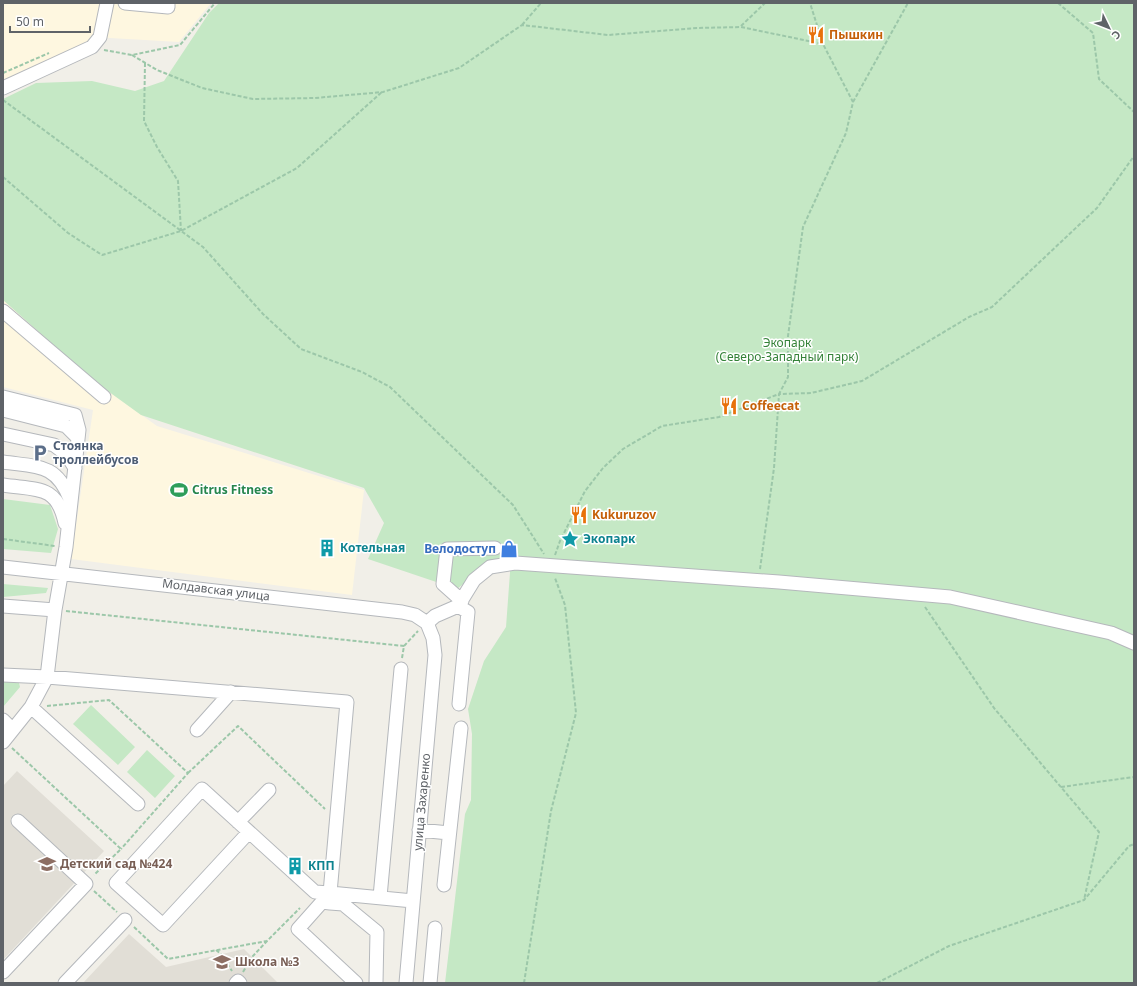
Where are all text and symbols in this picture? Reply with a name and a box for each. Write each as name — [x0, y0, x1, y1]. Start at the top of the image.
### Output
scale bar — [10, 8, 90, 34]
north arrow — [1089, 8, 1129, 48]
text: 50 m — [16, 13, 44, 30]
restaurant icon: Пышкин — [806, 25, 826, 45]
place label: Пышкин — [829, 26, 883, 43]
text: С — [1109, 27, 1125, 43]
park label: Экопарк (Северо-Западный парк) — [716, 334, 859, 365]
restaurant icon: Coffeecat — [719, 396, 739, 416]
place label: Coffeecat — [742, 397, 799, 414]
place label: Стоянка троллейбусов — [53, 437, 139, 468]
parking icon: Стоянка троллейбусов — [30, 443, 50, 463]
sports icon: Citrus Fitness — [169, 480, 189, 500]
place label: Citrus Fitness — [192, 481, 273, 498]
restaurant icon: Kukuruzov — [569, 505, 589, 525]
place label: Kukuruzov — [592, 506, 656, 523]
place icon: Экопарк — [560, 529, 580, 549]
place label: Экопарк — [583, 530, 636, 547]
building icon: Котельная — [317, 538, 337, 558]
place label: Котельная — [340, 539, 405, 556]
shop icon: Велодоступ — [499, 539, 519, 559]
place label: Велодоступ — [424, 540, 496, 557]
street label: Молдавская улица — [161, 574, 271, 605]
street label: улица Захаренко — [409, 753, 434, 851]
school or university icon: Детский сад №424 — [37, 854, 57, 874]
place label: Детский сад №424 — [60, 855, 172, 872]
building icon: КПП — [285, 856, 305, 876]
place label: КПП — [308, 857, 335, 874]
school or university icon: Школа №3 — [212, 952, 232, 972]
place label: Школа №3 — [235, 953, 299, 970]

